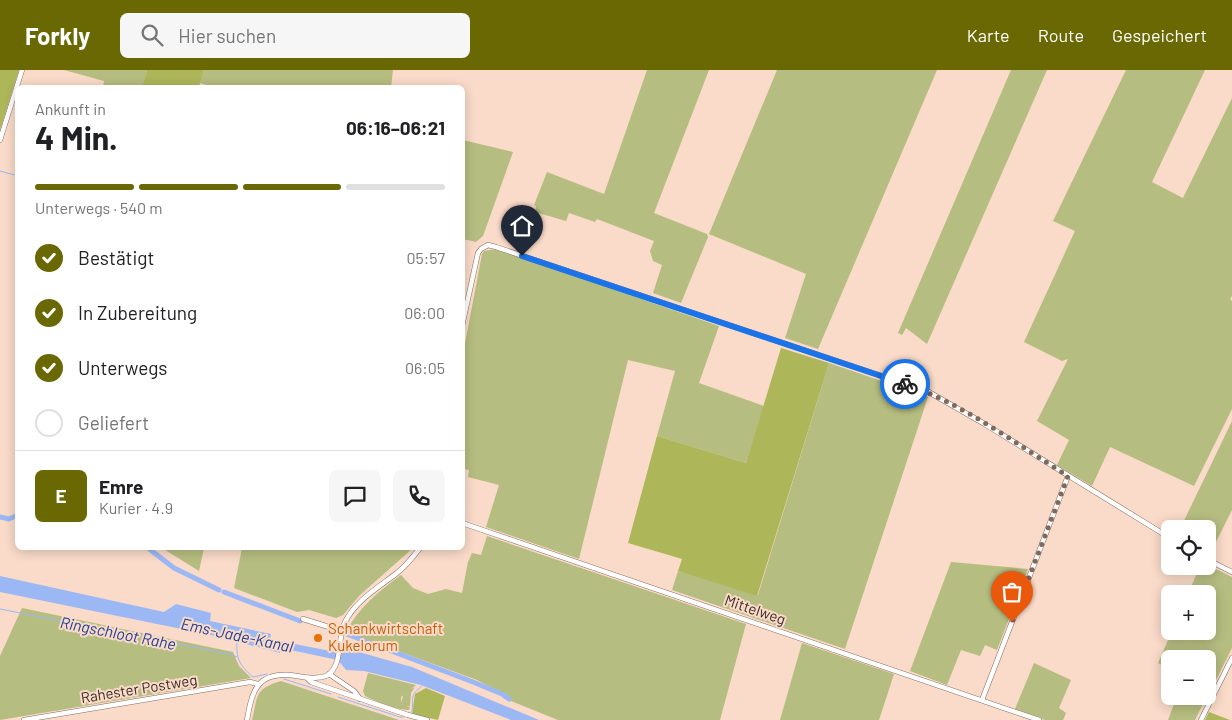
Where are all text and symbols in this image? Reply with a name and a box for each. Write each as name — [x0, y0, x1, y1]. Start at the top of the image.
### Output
search box — [120, 13, 470, 58]
text: Forkly — [25, 21, 90, 50]
icon: search — [138, 21, 166, 49]
text: Hier suchen — [178, 24, 276, 47]
text: Karte — [967, 24, 1010, 46]
text: Route — [1038, 24, 1084, 46]
text: Gespeichert — [1112, 24, 1207, 46]
text: Ankunft in — [35, 99, 106, 118]
text: 06:16–06:21 — [346, 116, 445, 139]
text: 4 Min. — [35, 118, 118, 156]
text: Unterwegs · 540 m — [35, 198, 163, 217]
pin — [501, 205, 543, 256]
icon: home — [508, 212, 536, 240]
icon: check — [35, 244, 63, 272]
text: Bestätigt — [78, 246, 154, 269]
text: 05:57 — [407, 248, 445, 267]
icon: check — [35, 299, 63, 327]
text: In Zubereitung — [78, 301, 197, 324]
text: 06:00 — [404, 303, 445, 322]
icon: check — [35, 354, 63, 382]
text: Unterwegs — [78, 356, 167, 379]
text: 06:05 — [405, 358, 445, 377]
courier — [880, 359, 930, 409]
icon: bike — [891, 370, 919, 398]
text: Geliefert — [78, 411, 149, 434]
button: chat — [329, 470, 381, 522]
button: phone — [393, 470, 445, 522]
text: Emre — [99, 475, 143, 498]
text: E — [55, 484, 67, 507]
text: Kurier · 4.9 — [99, 498, 173, 517]
map controls — [1161, 520, 1216, 705]
button: locate — [1161, 520, 1216, 575]
pin — [991, 571, 1033, 622]
icon: bag — [998, 578, 1026, 606]
button: + — [1161, 585, 1216, 640]
street label: Mittelweg — [722, 590, 788, 628]
water label: Ringschloot Rahe — [59, 612, 178, 653]
water label: Ems-Jade-Kanal — [179, 613, 295, 656]
place label: Schankwirtschaft Kukelorum — [328, 619, 443, 654]
marker: Schankwirtschaft Kukelorum — [312, 632, 324, 644]
button: − — [1161, 650, 1216, 705]
street label: Rahester Postweg — [79, 670, 198, 706]

